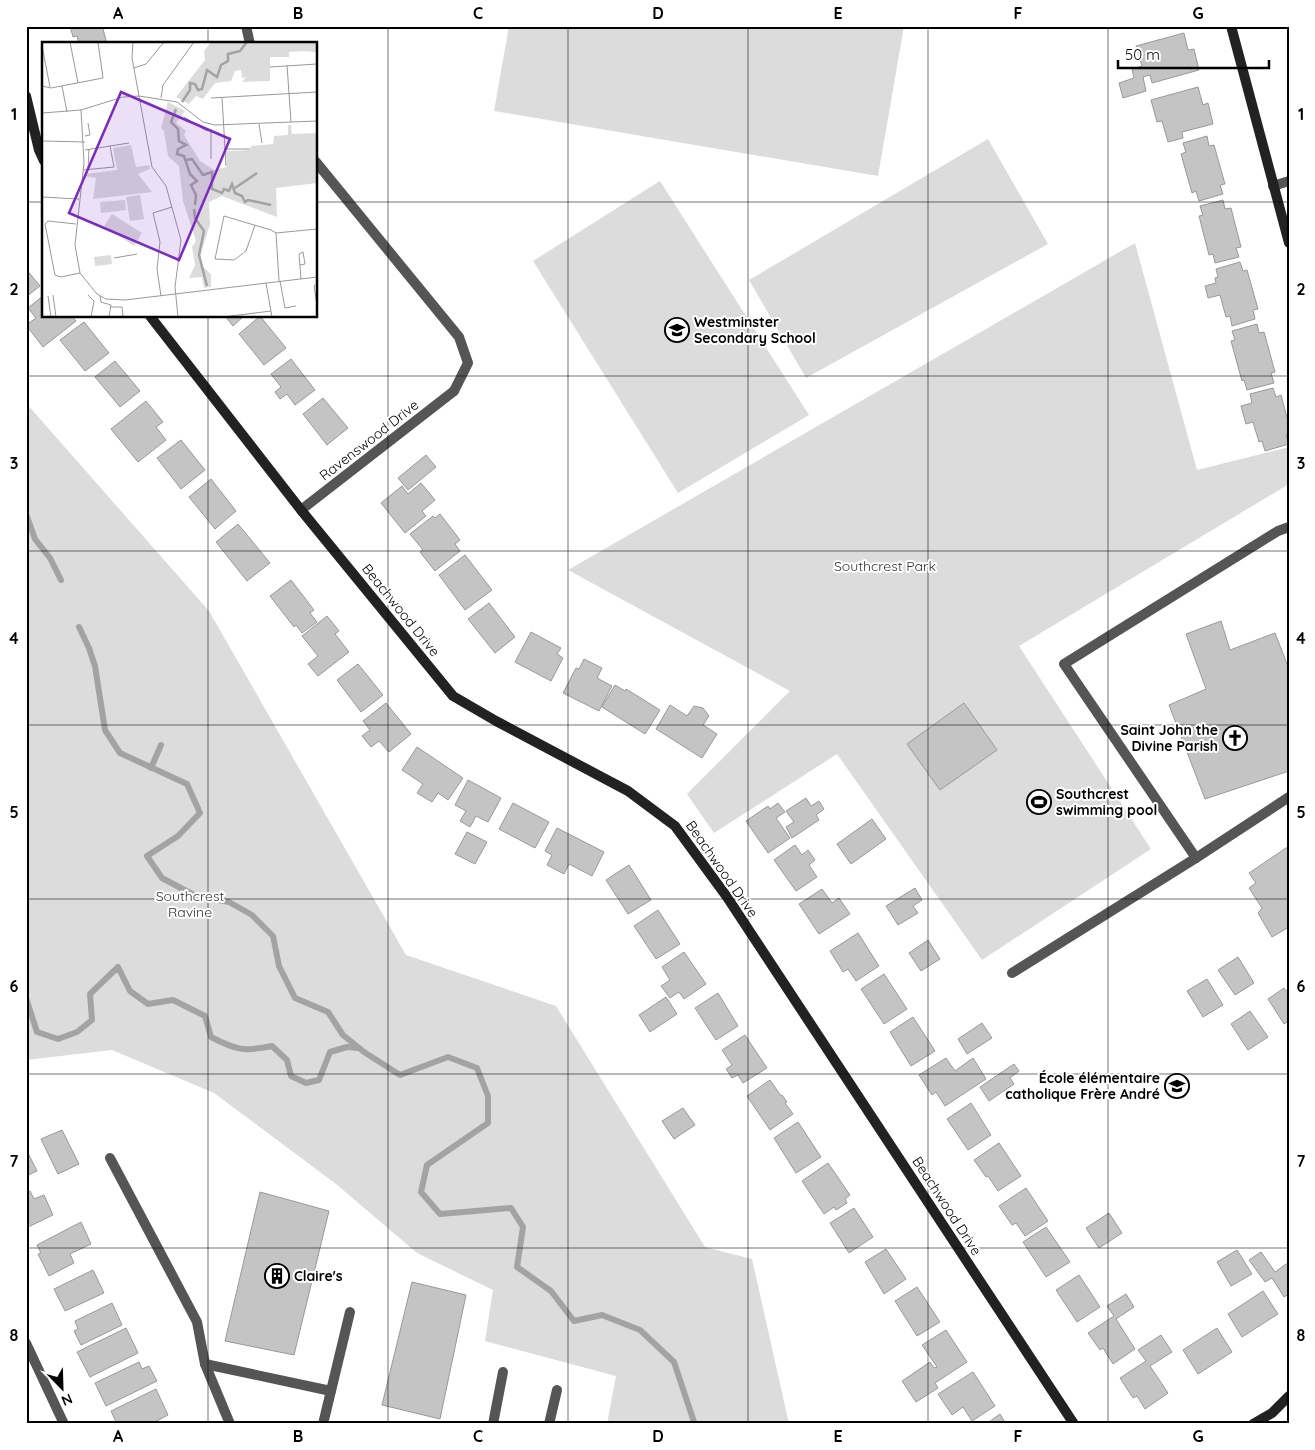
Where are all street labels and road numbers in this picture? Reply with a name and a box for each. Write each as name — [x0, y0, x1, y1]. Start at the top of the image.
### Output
street label: Ravenswood Drive — [316, 396, 422, 484]
street label: Beachwood Drive — [358, 560, 444, 660]
street label: Beachwood Drive — [682, 817, 762, 921]
street label: Beachwood Drive — [908, 1153, 986, 1259]

